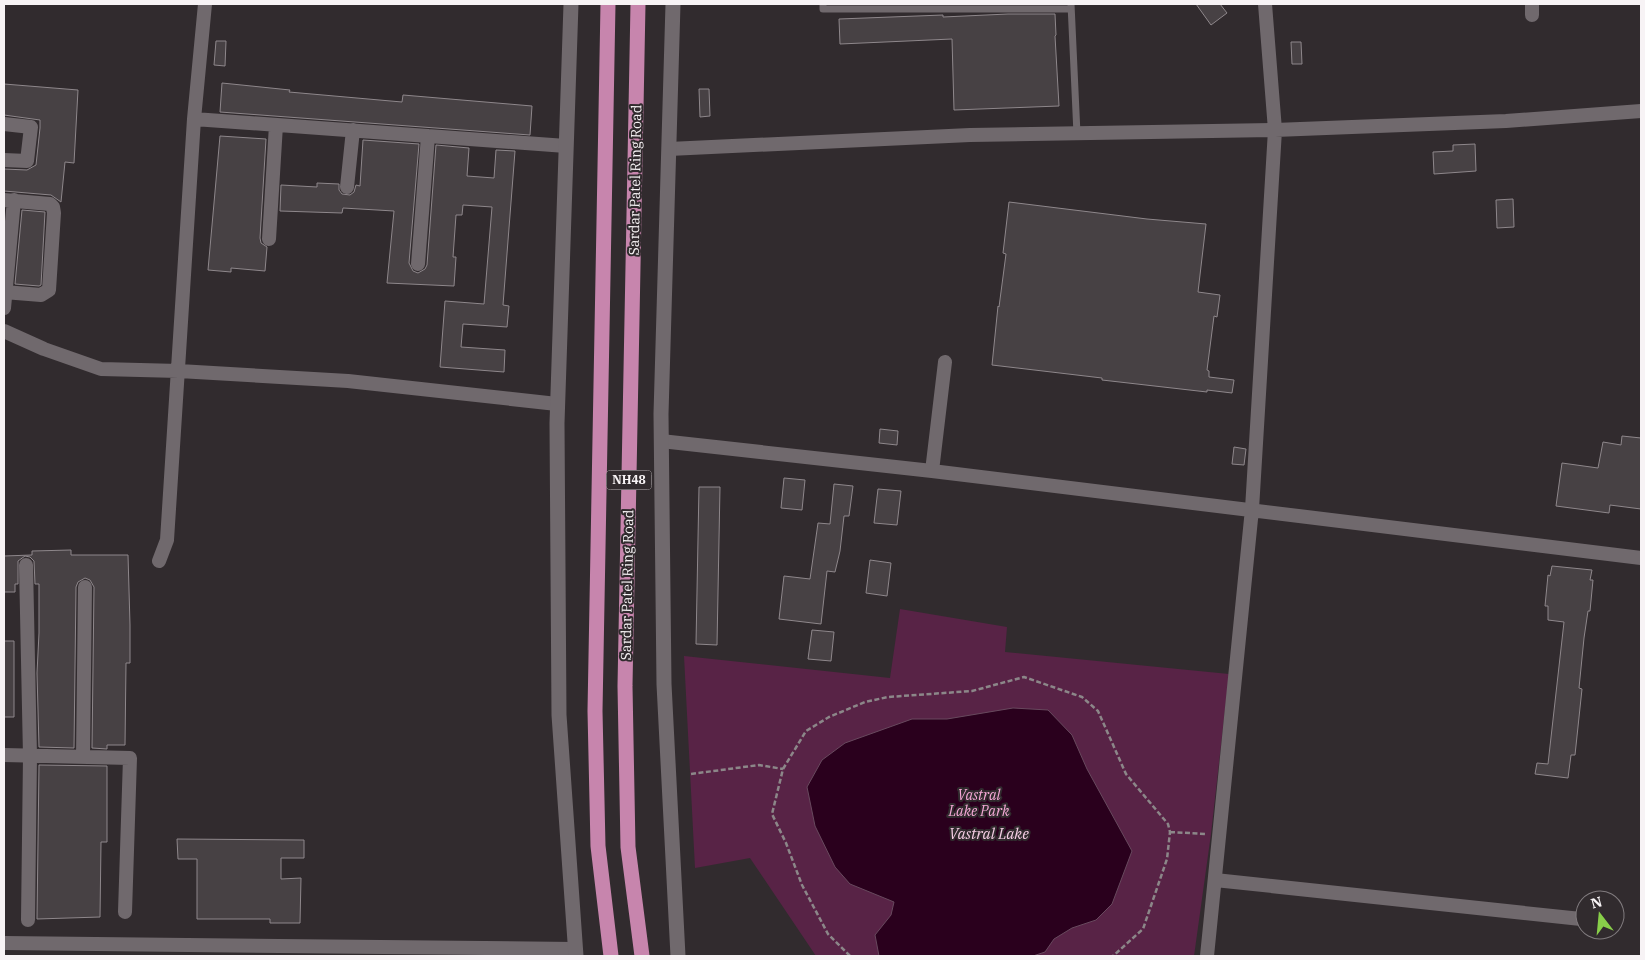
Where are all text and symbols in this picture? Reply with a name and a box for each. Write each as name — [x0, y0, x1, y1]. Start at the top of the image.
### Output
street label: Sardar Patel Ring Road — [625, 104, 645, 255]
road number: NH48 — [606, 470, 652, 490]
street label: Sardar Patel Ring Road — [617, 509, 637, 660]
park label: Vastral Lake Park — [948, 786, 1010, 820]
water label: Vastral Lake — [949, 824, 1029, 843]
north arrow — [1575, 890, 1625, 940]
text: N — [1589, 892, 1604, 913]

